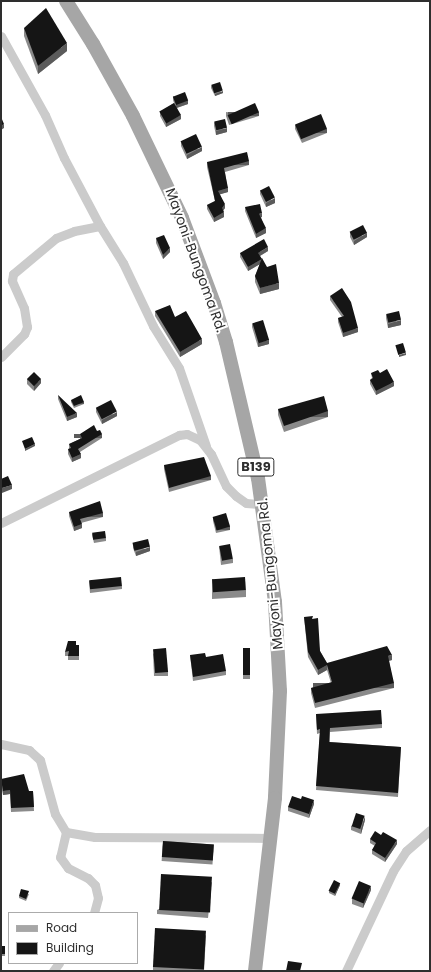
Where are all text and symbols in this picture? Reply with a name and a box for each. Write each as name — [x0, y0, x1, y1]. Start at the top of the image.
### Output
street label: Mayoni-Bungoma Rd. — [162, 186, 230, 334]
road number: B139 — [237, 456, 275, 478]
street label: Mayoni-Bungoma Rd. — [254, 498, 286, 650]
legend — [8, 912, 138, 964]
text: Road — [46, 919, 77, 936]
text: Building — [46, 939, 94, 956]

